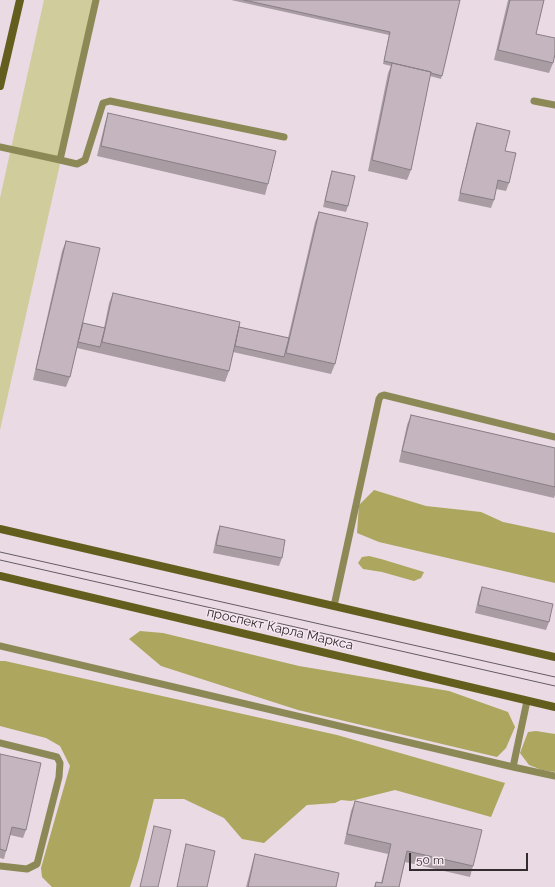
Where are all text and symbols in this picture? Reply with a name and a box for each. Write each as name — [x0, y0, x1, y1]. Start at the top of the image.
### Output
street label: проспект Карла Маркса — [205, 605, 355, 653]
scale bar — [411, 845, 530, 871]
text: 50 m — [416, 853, 444, 867]

